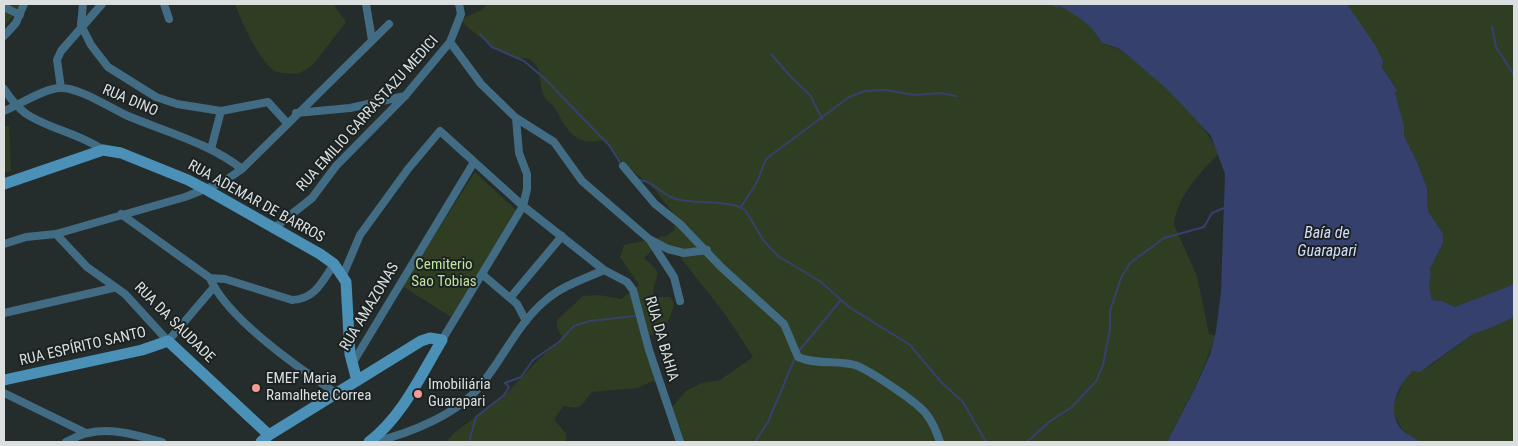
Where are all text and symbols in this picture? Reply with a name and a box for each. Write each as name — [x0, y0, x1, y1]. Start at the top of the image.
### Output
street label: RUA EMILIO GARRASTAZU MEDICI — [293, 33, 443, 195]
street label: RUA DINO — [99, 81, 161, 121]
street label: RUA ADEMAR DE BARROS — [185, 157, 327, 247]
water label: Baía de Guarapari — [1297, 224, 1357, 262]
park label: Cemiterio Sao Tobias — [411, 256, 477, 291]
street label: RUA AMAZONAS — [337, 260, 403, 354]
street label: RUA DA SAUDADE — [130, 279, 218, 367]
street label: RUA DA BAHIA — [640, 294, 682, 384]
street label: RUA ESPÍRITO SANTO — [18, 324, 148, 370]
place label: EMEF Maria Ramalhete Correa — [266, 370, 372, 405]
place label: Imobiliária Guarapari — [428, 376, 491, 411]
marker: EMEF Maria Ramalhete Correa — [250, 382, 262, 394]
marker: Imobiliária Guarapari — [412, 388, 424, 400]

